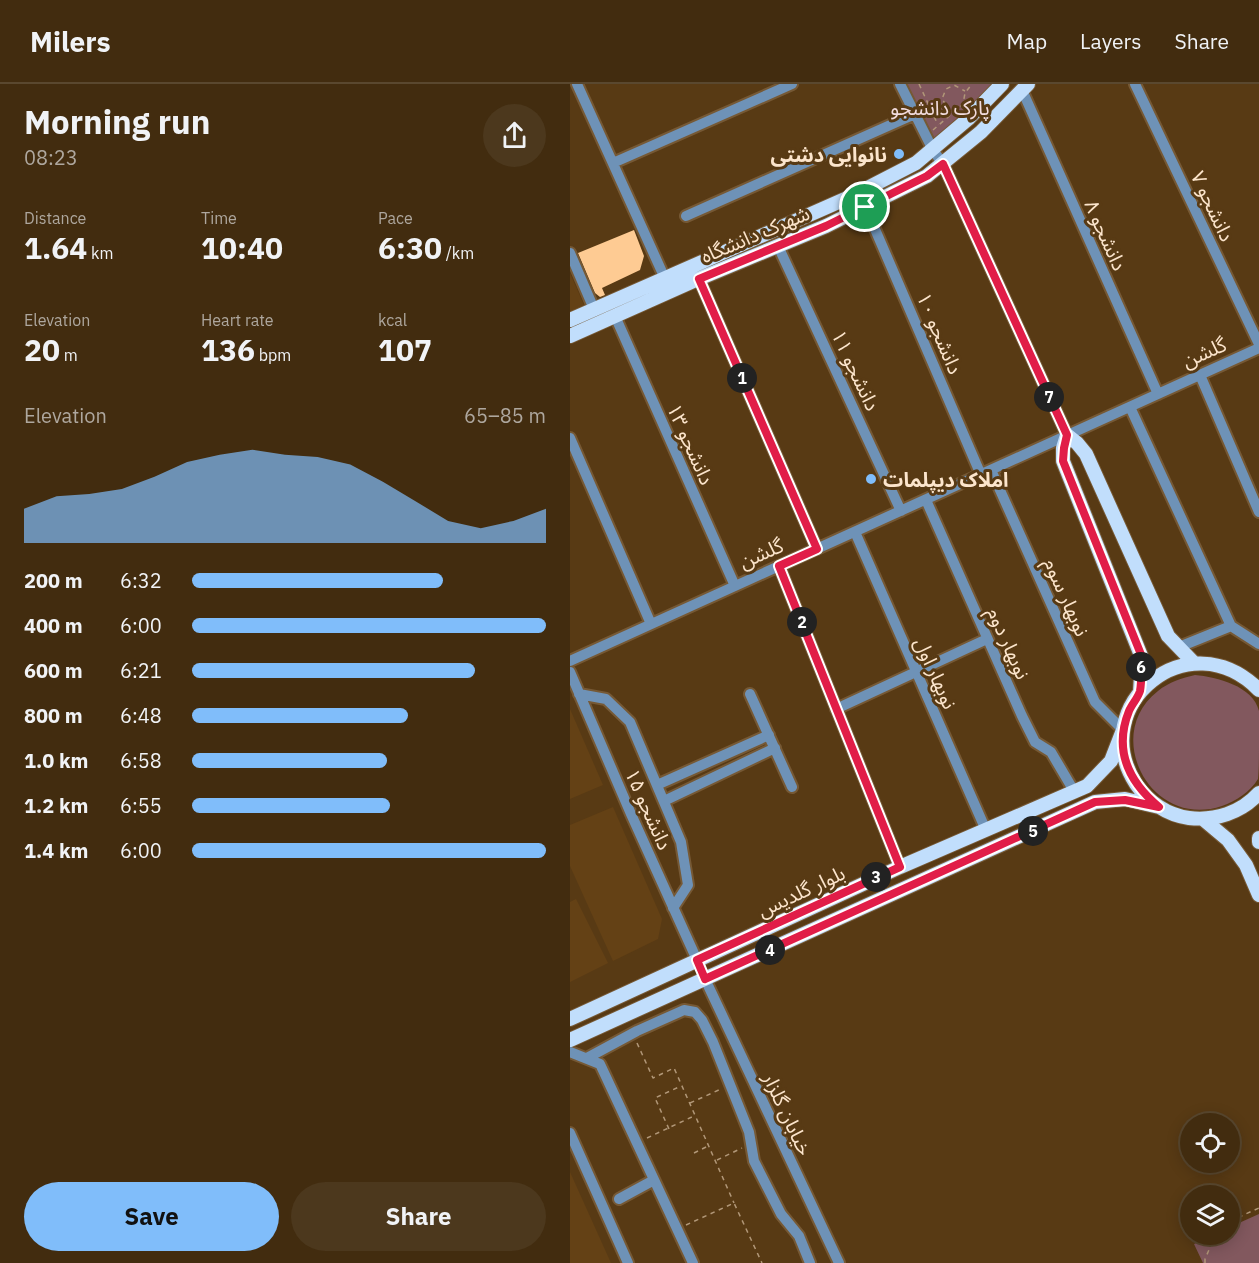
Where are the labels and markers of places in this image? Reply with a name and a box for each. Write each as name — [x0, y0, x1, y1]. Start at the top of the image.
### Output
place label: نانوایی دشتی — [771, 141, 887, 168]
marker: نانوایی دشتی — [892, 147, 906, 161]
pin — [839, 181, 890, 232]
pin: 1 — [727, 363, 757, 393]
pin: 7 — [1034, 382, 1064, 412]
place label: املاک دیپلمات — [883, 466, 1009, 493]
marker: املاک دیپلمات — [864, 472, 878, 486]
pin: 2 — [787, 607, 817, 637]
pin: 6 — [1126, 652, 1156, 682]
pin: 5 — [1018, 816, 1048, 846]
pin: 3 — [861, 862, 891, 892]
pin: 4 — [755, 935, 785, 965]

